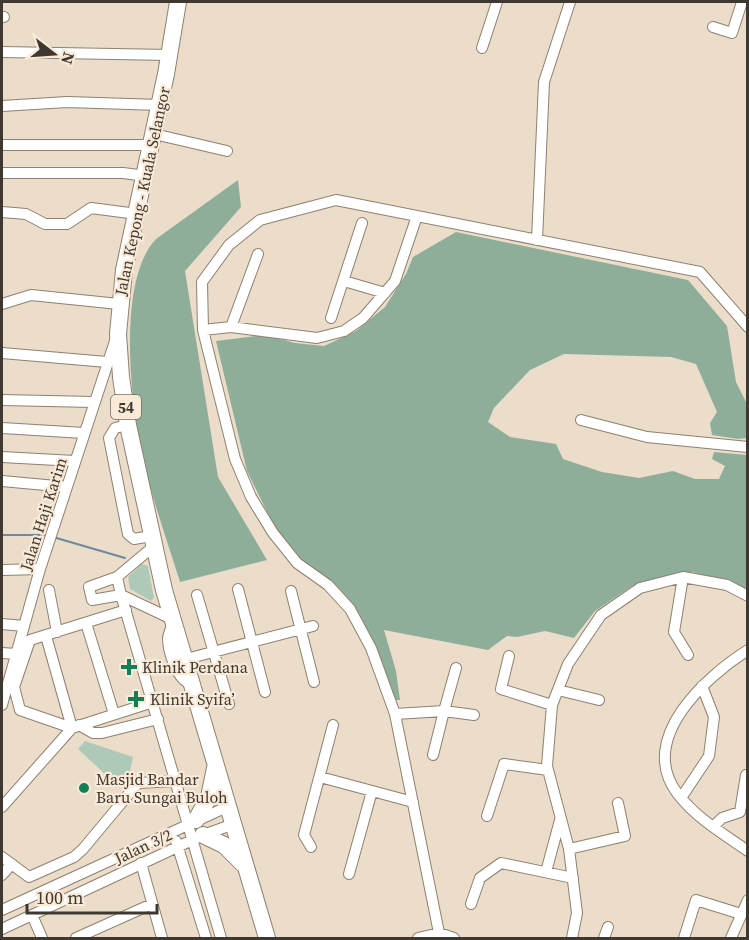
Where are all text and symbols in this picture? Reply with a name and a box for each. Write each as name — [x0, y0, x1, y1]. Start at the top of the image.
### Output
north arrow — [24, 24, 84, 84]
text: N — [56, 50, 81, 68]
street label: Jalan Kepong - Kuala Selangor — [109, 84, 175, 299]
road number: 54 — [111, 395, 141, 419]
street label: Jalan Haji Karim — [14, 455, 72, 574]
place label: Klinik Perdana — [142, 656, 249, 678]
marker: Klinik Perdana — [120, 658, 138, 676]
place label: Klinik Syifa’ — [150, 688, 235, 710]
marker: Klinik Syifa’ — [127, 690, 145, 708]
place label: Masjid Bandar Baru Sungai Buloh — [96, 768, 228, 808]
marker: Masjid Bandar Baru Sungai Buloh — [77, 781, 91, 795]
street label: Jalan 3/2 — [110, 823, 175, 869]
scale bar — [27, 877, 158, 915]
text: 100 m — [36, 885, 83, 910]

